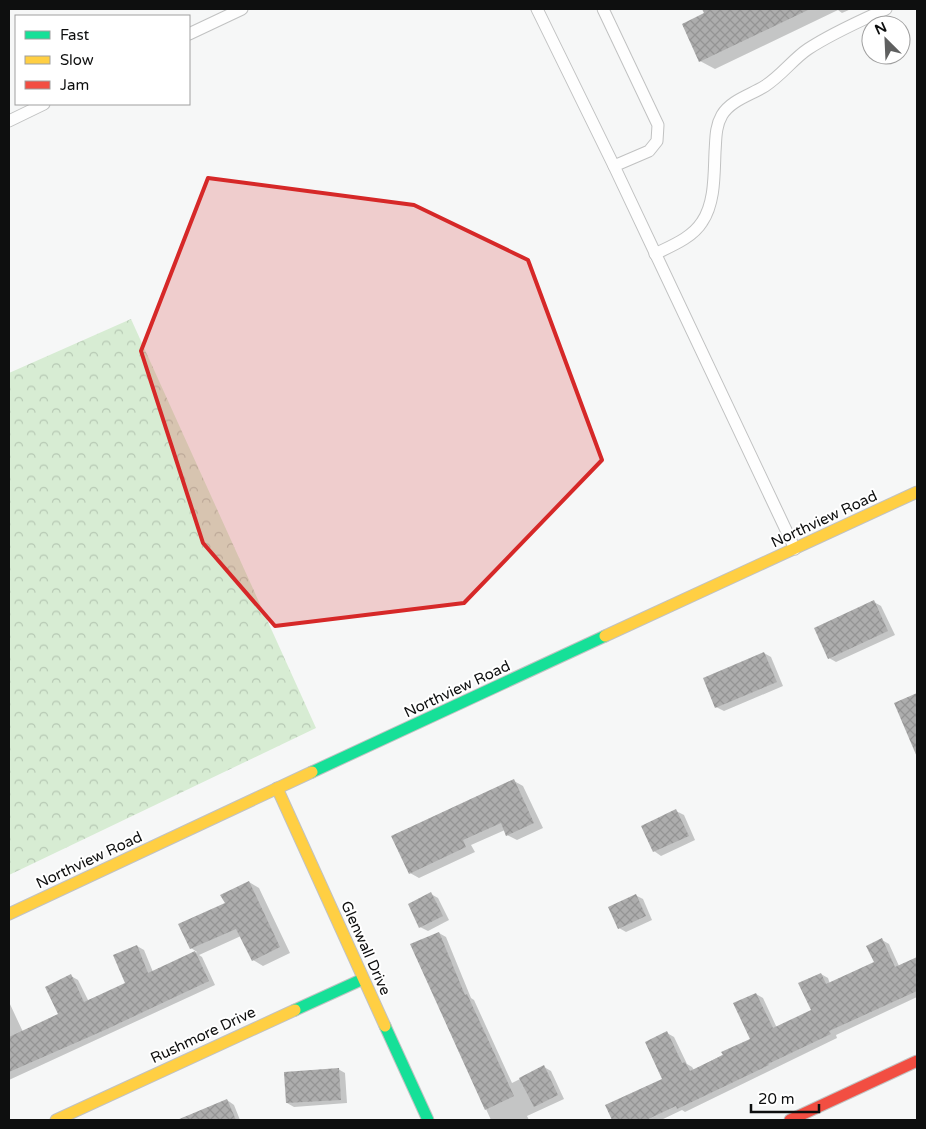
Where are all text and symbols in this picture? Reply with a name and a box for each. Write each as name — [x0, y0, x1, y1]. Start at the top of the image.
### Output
legend — [15, 15, 190, 105]
north arrow — [861, 15, 911, 65]
text: N — [872, 19, 890, 39]
text: Fast — [60, 26, 90, 44]
text: Slow — [60, 51, 94, 69]
text: Jam — [60, 76, 89, 94]
street label: Northview Road — [768, 487, 880, 551]
street label: Northview Road — [401, 657, 513, 721]
street label: Northview Road — [33, 828, 145, 892]
street label: Glenwall Drive — [337, 898, 395, 998]
street label: Rushmore Drive — [148, 1003, 258, 1067]
scale bar — [751, 1082, 818, 1114]
text: 20 m — [758, 1090, 795, 1108]

